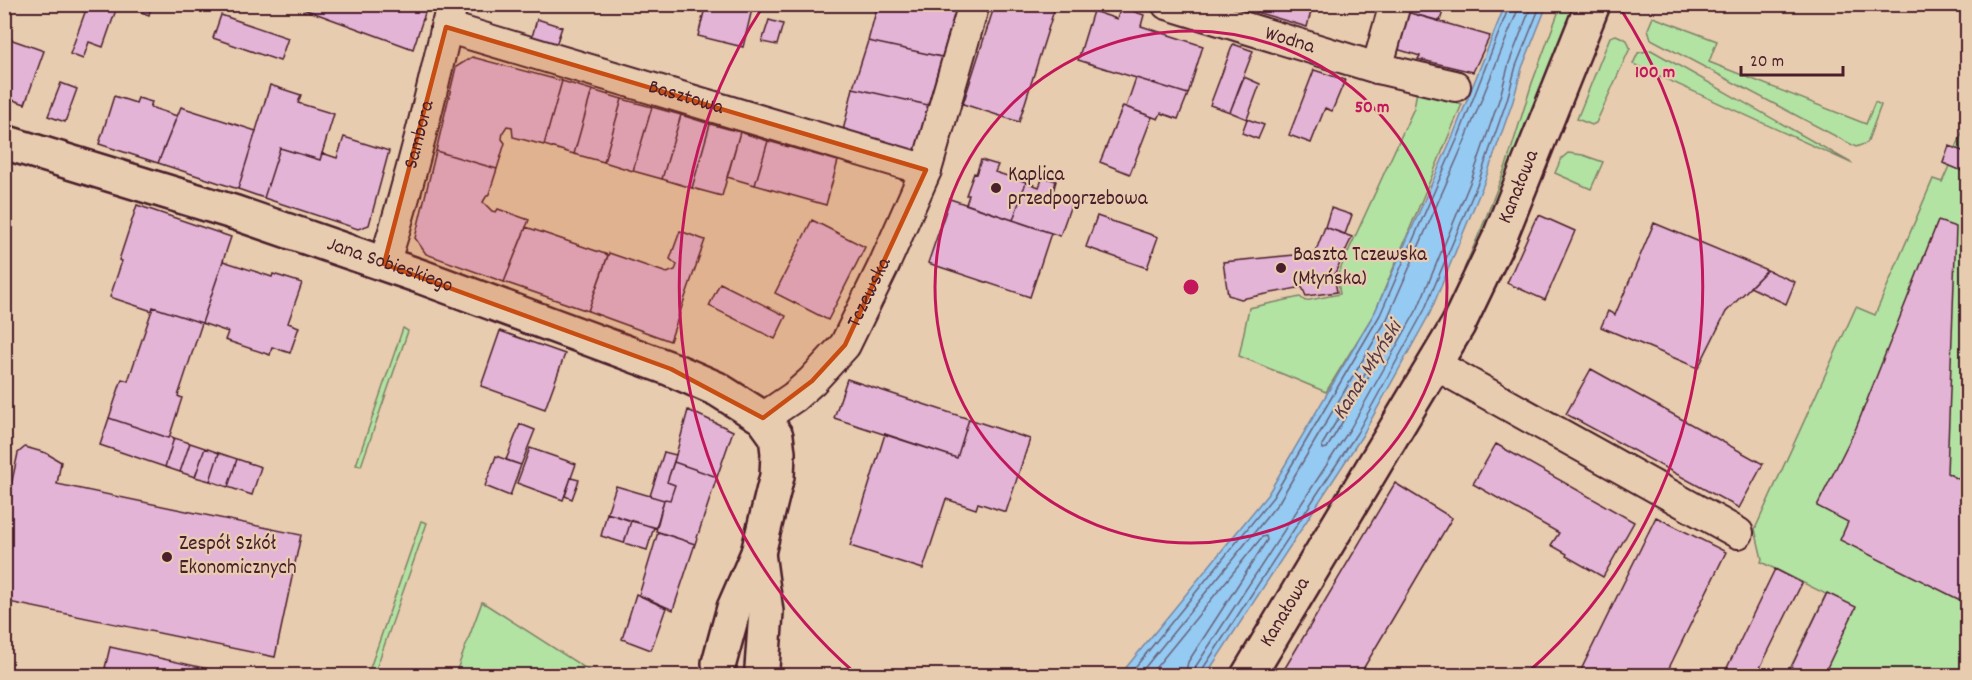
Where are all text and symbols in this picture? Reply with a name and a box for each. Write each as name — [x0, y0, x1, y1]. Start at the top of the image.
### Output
street label: Wodna — [1261, 20, 1319, 63]
scale bar — [1741, 39, 1843, 77]
text: 20 m — [1750, 50, 1784, 75]
text: 100 m — [1635, 61, 1675, 86]
street label: Basztowa — [644, 73, 728, 124]
text: 50 m — [1355, 96, 1389, 121]
street label: Sambora — [397, 97, 444, 173]
street label: Kanałowa — [1491, 145, 1548, 229]
place label: Kaplica przedpogrzebowa — [1008, 161, 1149, 215]
marker: Kaplica przedpogrzebowa — [989, 181, 1003, 195]
street label: Jana Sobieskiego — [322, 230, 457, 302]
place label: Baszta Tczewska (Młyńska) — [1293, 241, 1428, 295]
street label: Tczewska — [840, 252, 901, 333]
marker: Baszta Tczewska (Młyńska) — [1274, 261, 1288, 275]
centre of rings — [1181, 277, 1201, 297]
water label: Kanał Młyński — [1325, 313, 1412, 426]
place label: Zespół Szkół Ekonomicznych — [179, 530, 297, 584]
marker: Zespół Szkół Ekonomicznych — [160, 550, 174, 564]
street label: Kanałowa — [1253, 571, 1319, 653]

